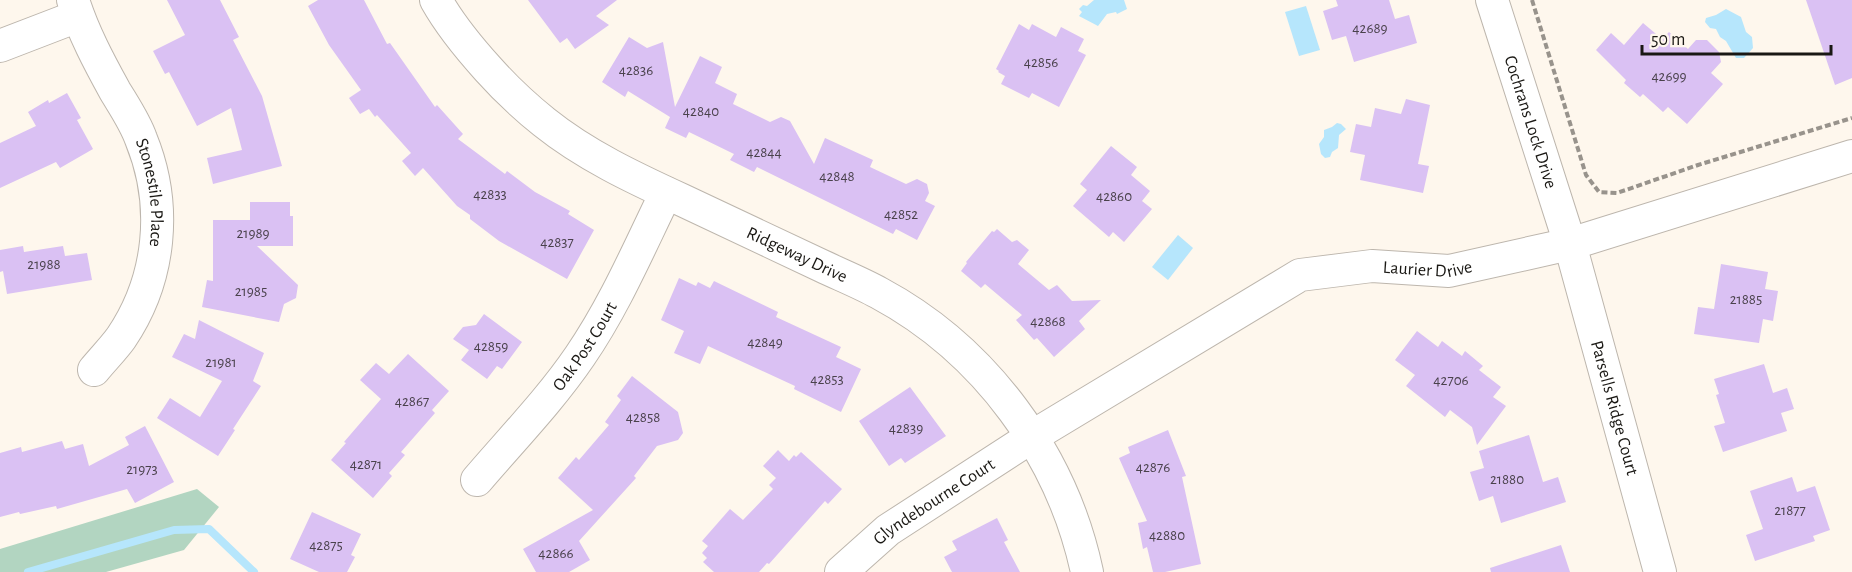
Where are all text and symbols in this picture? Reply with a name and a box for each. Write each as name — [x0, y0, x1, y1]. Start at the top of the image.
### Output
scale bar — [1642, 18, 1831, 56]
house number: 42689 — [1352, 21, 1388, 36]
text: 50 m — [1651, 31, 1685, 49]
street label: Cochrans Lock Drive — [1500, 54, 1560, 191]
house number: 42856 — [1024, 55, 1058, 70]
house number: 42836 — [619, 63, 653, 78]
house number: 42699 — [1651, 69, 1687, 84]
house number: 42840 — [683, 104, 719, 119]
street label: Stonestile Place — [132, 136, 165, 248]
house number: 42844 — [746, 145, 782, 160]
house number: 42848 — [819, 169, 855, 184]
house number: 42833 — [473, 187, 507, 202]
house number: 42860 — [1096, 189, 1132, 204]
house number: 42852 — [884, 207, 918, 222]
street label: Ridgeway Drive — [744, 224, 850, 286]
house number: 21989 — [236, 226, 270, 241]
house number: 42837 — [540, 235, 574, 250]
house number: 21988 — [27, 257, 61, 272]
street label: Laurier Drive — [1382, 258, 1474, 281]
house number: 21985 — [235, 284, 267, 299]
house number: 21885 — [1730, 292, 1762, 307]
street label: Oak Post Court — [550, 299, 621, 395]
house number: 42868 — [1030, 314, 1066, 329]
house number: 42849 — [747, 335, 783, 350]
house number: 42859 — [474, 339, 508, 354]
street label: Parsells Ridge Court — [1587, 339, 1641, 478]
house number: 21981 — [205, 355, 237, 370]
house number: 42853 — [810, 372, 844, 387]
house number: 42706 — [1433, 373, 1469, 388]
house number: 42867 — [395, 394, 429, 409]
house number: 42858 — [626, 410, 660, 425]
house number: 42839 — [889, 421, 923, 436]
street label: Glyndebourne Court — [870, 455, 998, 549]
house number: 42871 — [350, 457, 382, 472]
house number: 42876 — [1136, 460, 1170, 475]
house number: 21973 — [126, 462, 158, 477]
house number: 21880 — [1490, 472, 1524, 487]
house number: 21877 — [1774, 503, 1806, 518]
house number: 42880 — [1149, 528, 1185, 543]
house number: 42875 — [309, 538, 343, 553]
house number: 42866 — [538, 546, 574, 561]

